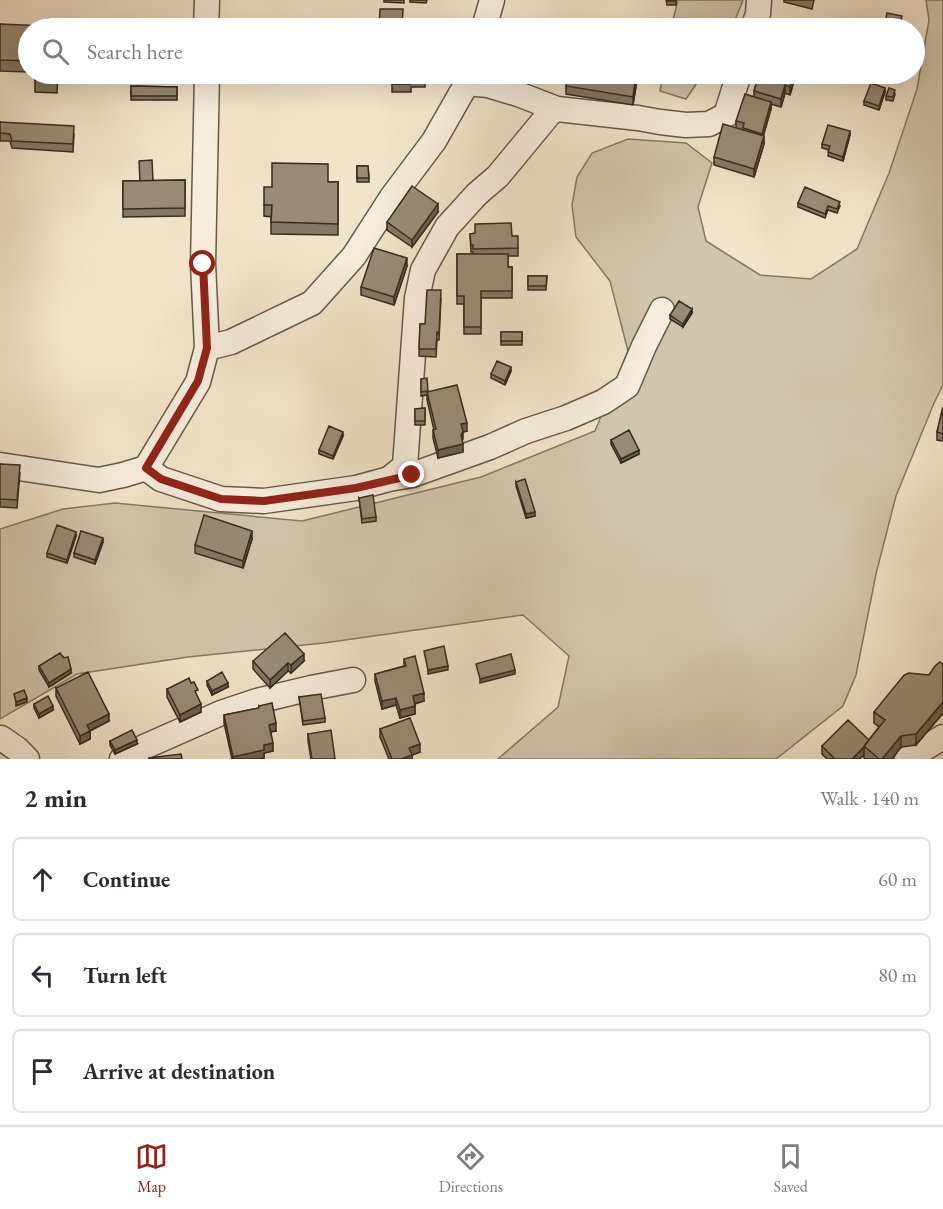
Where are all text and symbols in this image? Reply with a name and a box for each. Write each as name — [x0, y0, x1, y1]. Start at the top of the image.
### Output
search box — [18, 18, 925, 84]
icon: search — [39, 35, 72, 68]
text: Search here — [87, 37, 182, 66]
route start — [189, 250, 215, 276]
route end — [398, 461, 424, 487]
text: 2 min — [24, 781, 87, 815]
text: Walk · 140 m — [820, 785, 919, 811]
icon: ahead — [26, 863, 59, 896]
text: Continue — [83, 865, 170, 894]
text: 60 m — [878, 866, 917, 892]
icon: left — [26, 959, 59, 992]
text: Turn left — [83, 961, 167, 990]
text: 80 m — [878, 962, 917, 988]
icon: arrive — [26, 1055, 59, 1088]
text: Arrive at destination — [83, 1057, 275, 1086]
tab: Map — [135, 1140, 168, 1197]
tab: Directions — [439, 1140, 503, 1197]
tab: Saved — [773, 1140, 808, 1197]

